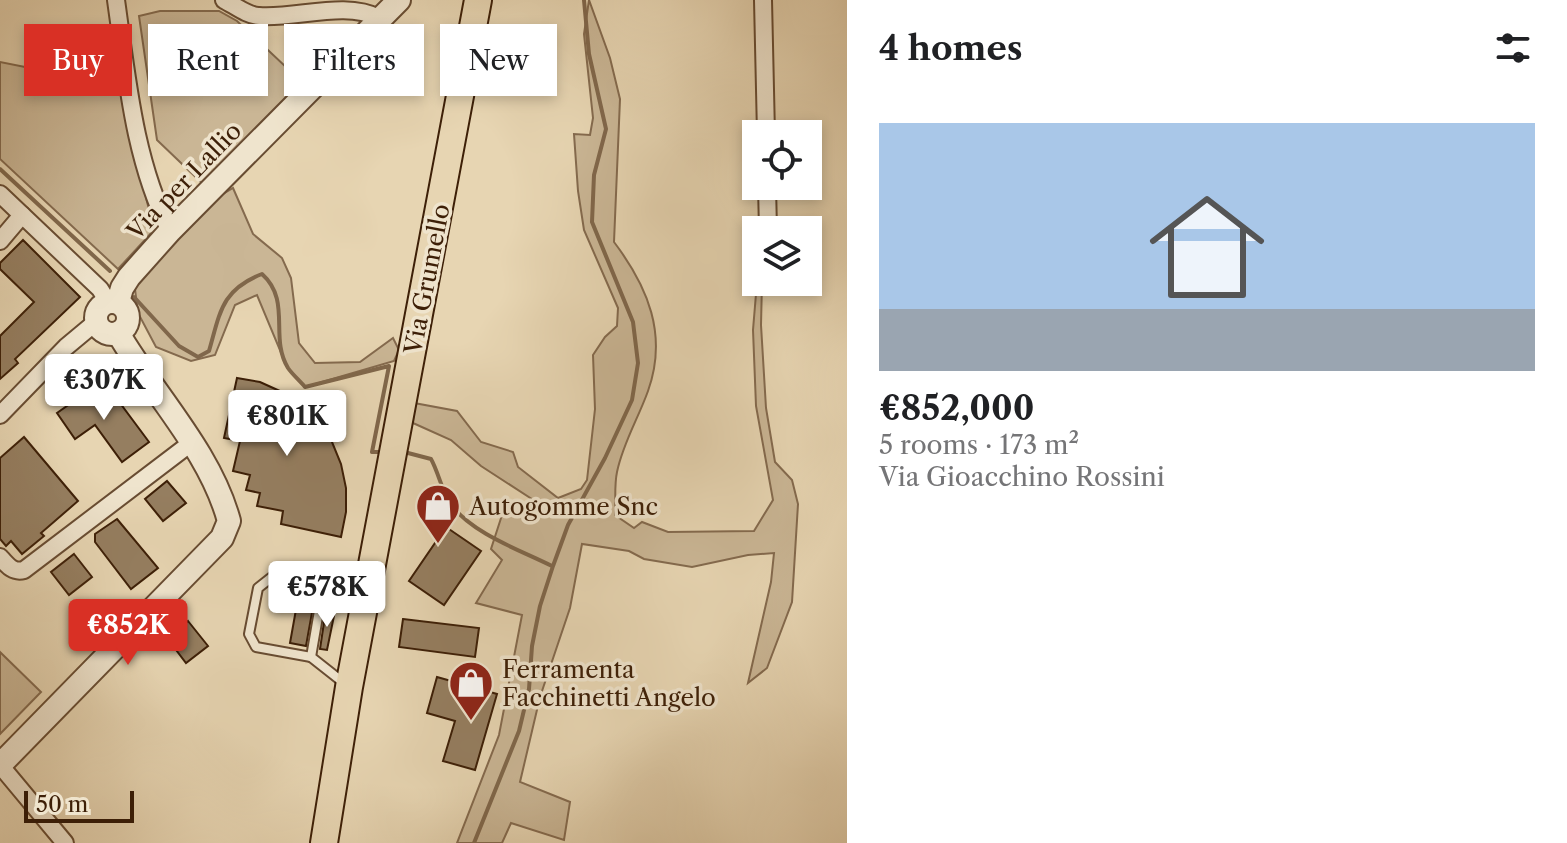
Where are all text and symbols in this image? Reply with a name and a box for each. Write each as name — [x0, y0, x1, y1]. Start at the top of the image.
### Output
chip: Buy — [24, 24, 132, 96]
chip: Rent — [148, 24, 268, 96]
chip: Filters — [284, 24, 424, 96]
chip: New — [440, 24, 557, 96]
icon: filters — [1491, 26, 1535, 70]
text: 4 homes — [879, 27, 1023, 69]
street label: Via per Lallio — [120, 116, 247, 247]
map controls — [742, 120, 822, 296]
button: locate — [742, 120, 822, 200]
icon: home — [1135, 175, 1279, 319]
street label: Via Grumello — [398, 201, 456, 358]
button: layers — [742, 216, 822, 296]
pin: €307K — [48, 354, 160, 422]
text: €307K — [63, 364, 145, 396]
text: €852,000 — [879, 387, 1034, 429]
pin: €801K — [231, 390, 343, 458]
text: €801K — [246, 400, 328, 432]
text: 5 rooms · 173 m² — [879, 429, 1079, 461]
text: Via Gioacchino Rossini — [879, 461, 1165, 493]
shop icon: Autogomme Snc — [414, 482, 462, 545]
place label: Autogomme Snc — [468, 492, 658, 521]
pin: €578K — [271, 561, 383, 629]
text: €578K — [286, 571, 368, 603]
pin: €852K — [72, 599, 184, 667]
text: €852K — [86, 609, 170, 641]
place label: Ferramenta Facchinetti Angelo — [502, 655, 716, 712]
shop icon: Ferramenta Facchinetti Angelo — [447, 659, 495, 722]
scale bar — [24, 787, 134, 823]
text: 50 m — [36, 791, 88, 818]

